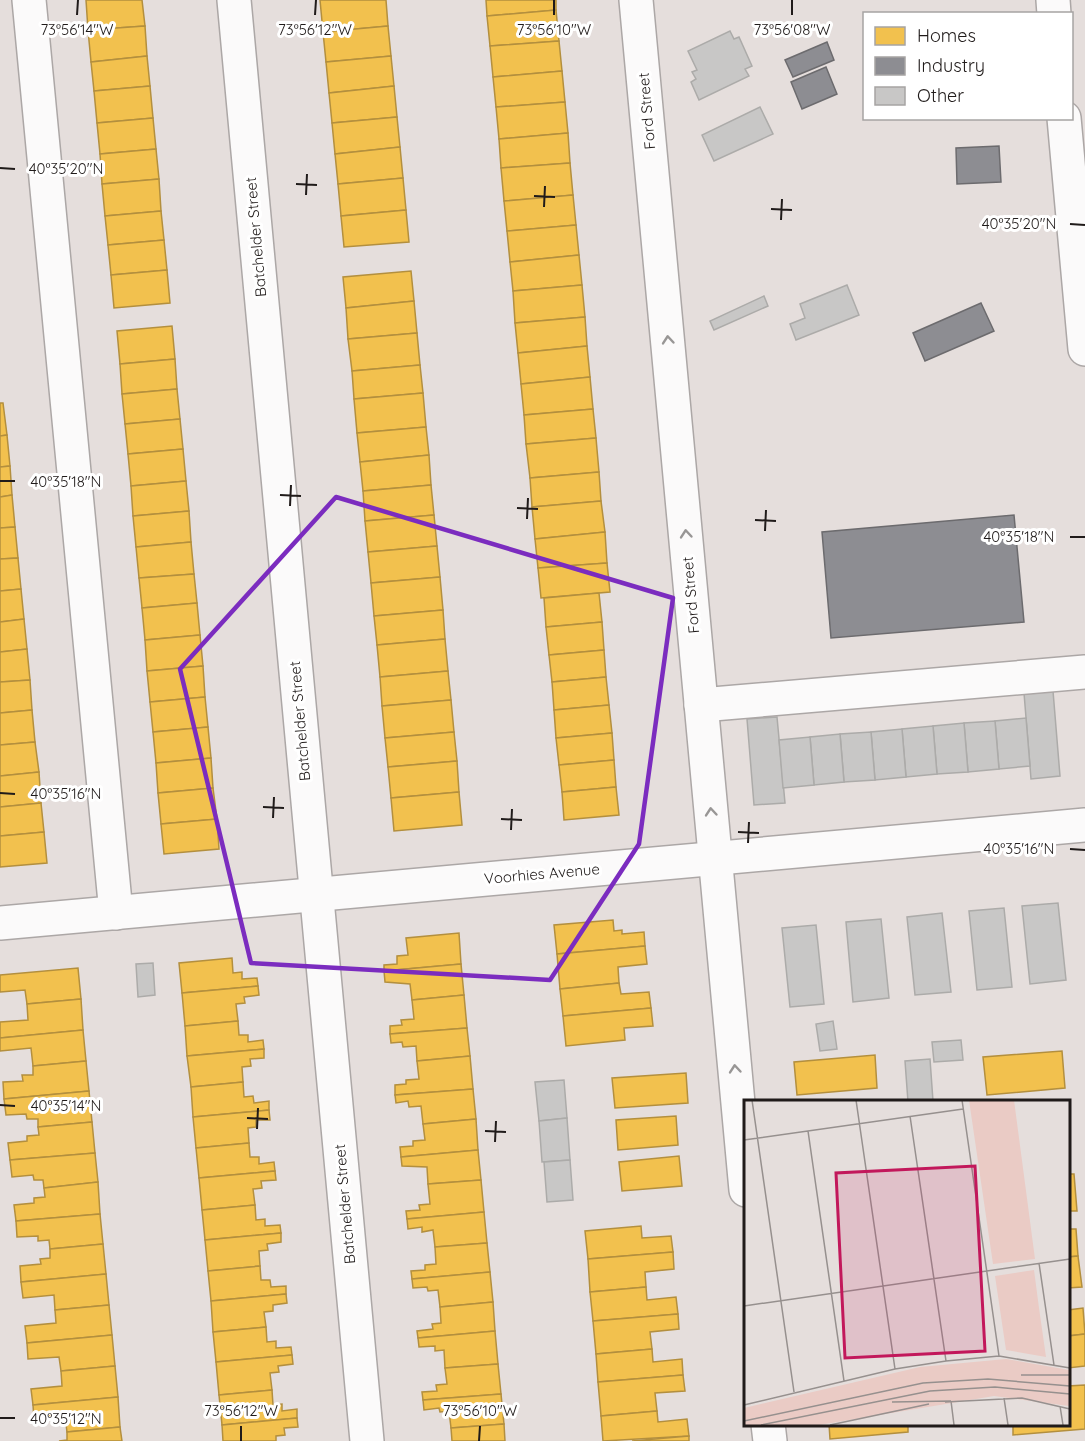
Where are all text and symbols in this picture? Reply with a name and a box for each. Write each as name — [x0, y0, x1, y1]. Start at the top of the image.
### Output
legend — [863, 12, 1073, 120]
text: 73°56'14"W — [40, 20, 114, 39]
text: 73°56'12"W — [278, 20, 352, 39]
text: 73°56'10"W — [517, 20, 592, 39]
text: 73°56'08"W — [754, 20, 831, 39]
text: Homes — [917, 24, 976, 47]
text: Industry — [917, 54, 985, 77]
street label: Ford Street — [634, 72, 659, 150]
text: Other — [917, 84, 964, 107]
text: 40°35'20"N — [29, 159, 103, 178]
street label: Batchelder Street — [241, 176, 270, 298]
text: 40°35'20"N — [982, 214, 1056, 233]
one-way arrow — [662, 335, 675, 344]
text: 40°35'18"N — [30, 472, 102, 491]
text: 40°35'18"N — [983, 527, 1055, 546]
one-way arrow — [680, 529, 693, 539]
street label: Ford Street — [678, 556, 703, 634]
street label: Batchelder Street — [285, 660, 314, 782]
text: 40°35'16"N — [30, 784, 102, 803]
one-way arrow — [705, 807, 718, 816]
text: 40°35'16"N — [983, 839, 1055, 858]
street label: Voorhies Avenue — [483, 859, 601, 888]
one-way arrow — [729, 1064, 742, 1073]
text: 40°35'14"N — [31, 1096, 101, 1115]
inset map — [744, 1100, 1070, 1426]
street label: Batchelder Street — [330, 1143, 359, 1265]
text: 73°56'12"W — [204, 1401, 278, 1420]
text: 73°56'10"W — [443, 1401, 518, 1420]
text: 40°35'12"N — [30, 1409, 102, 1428]

